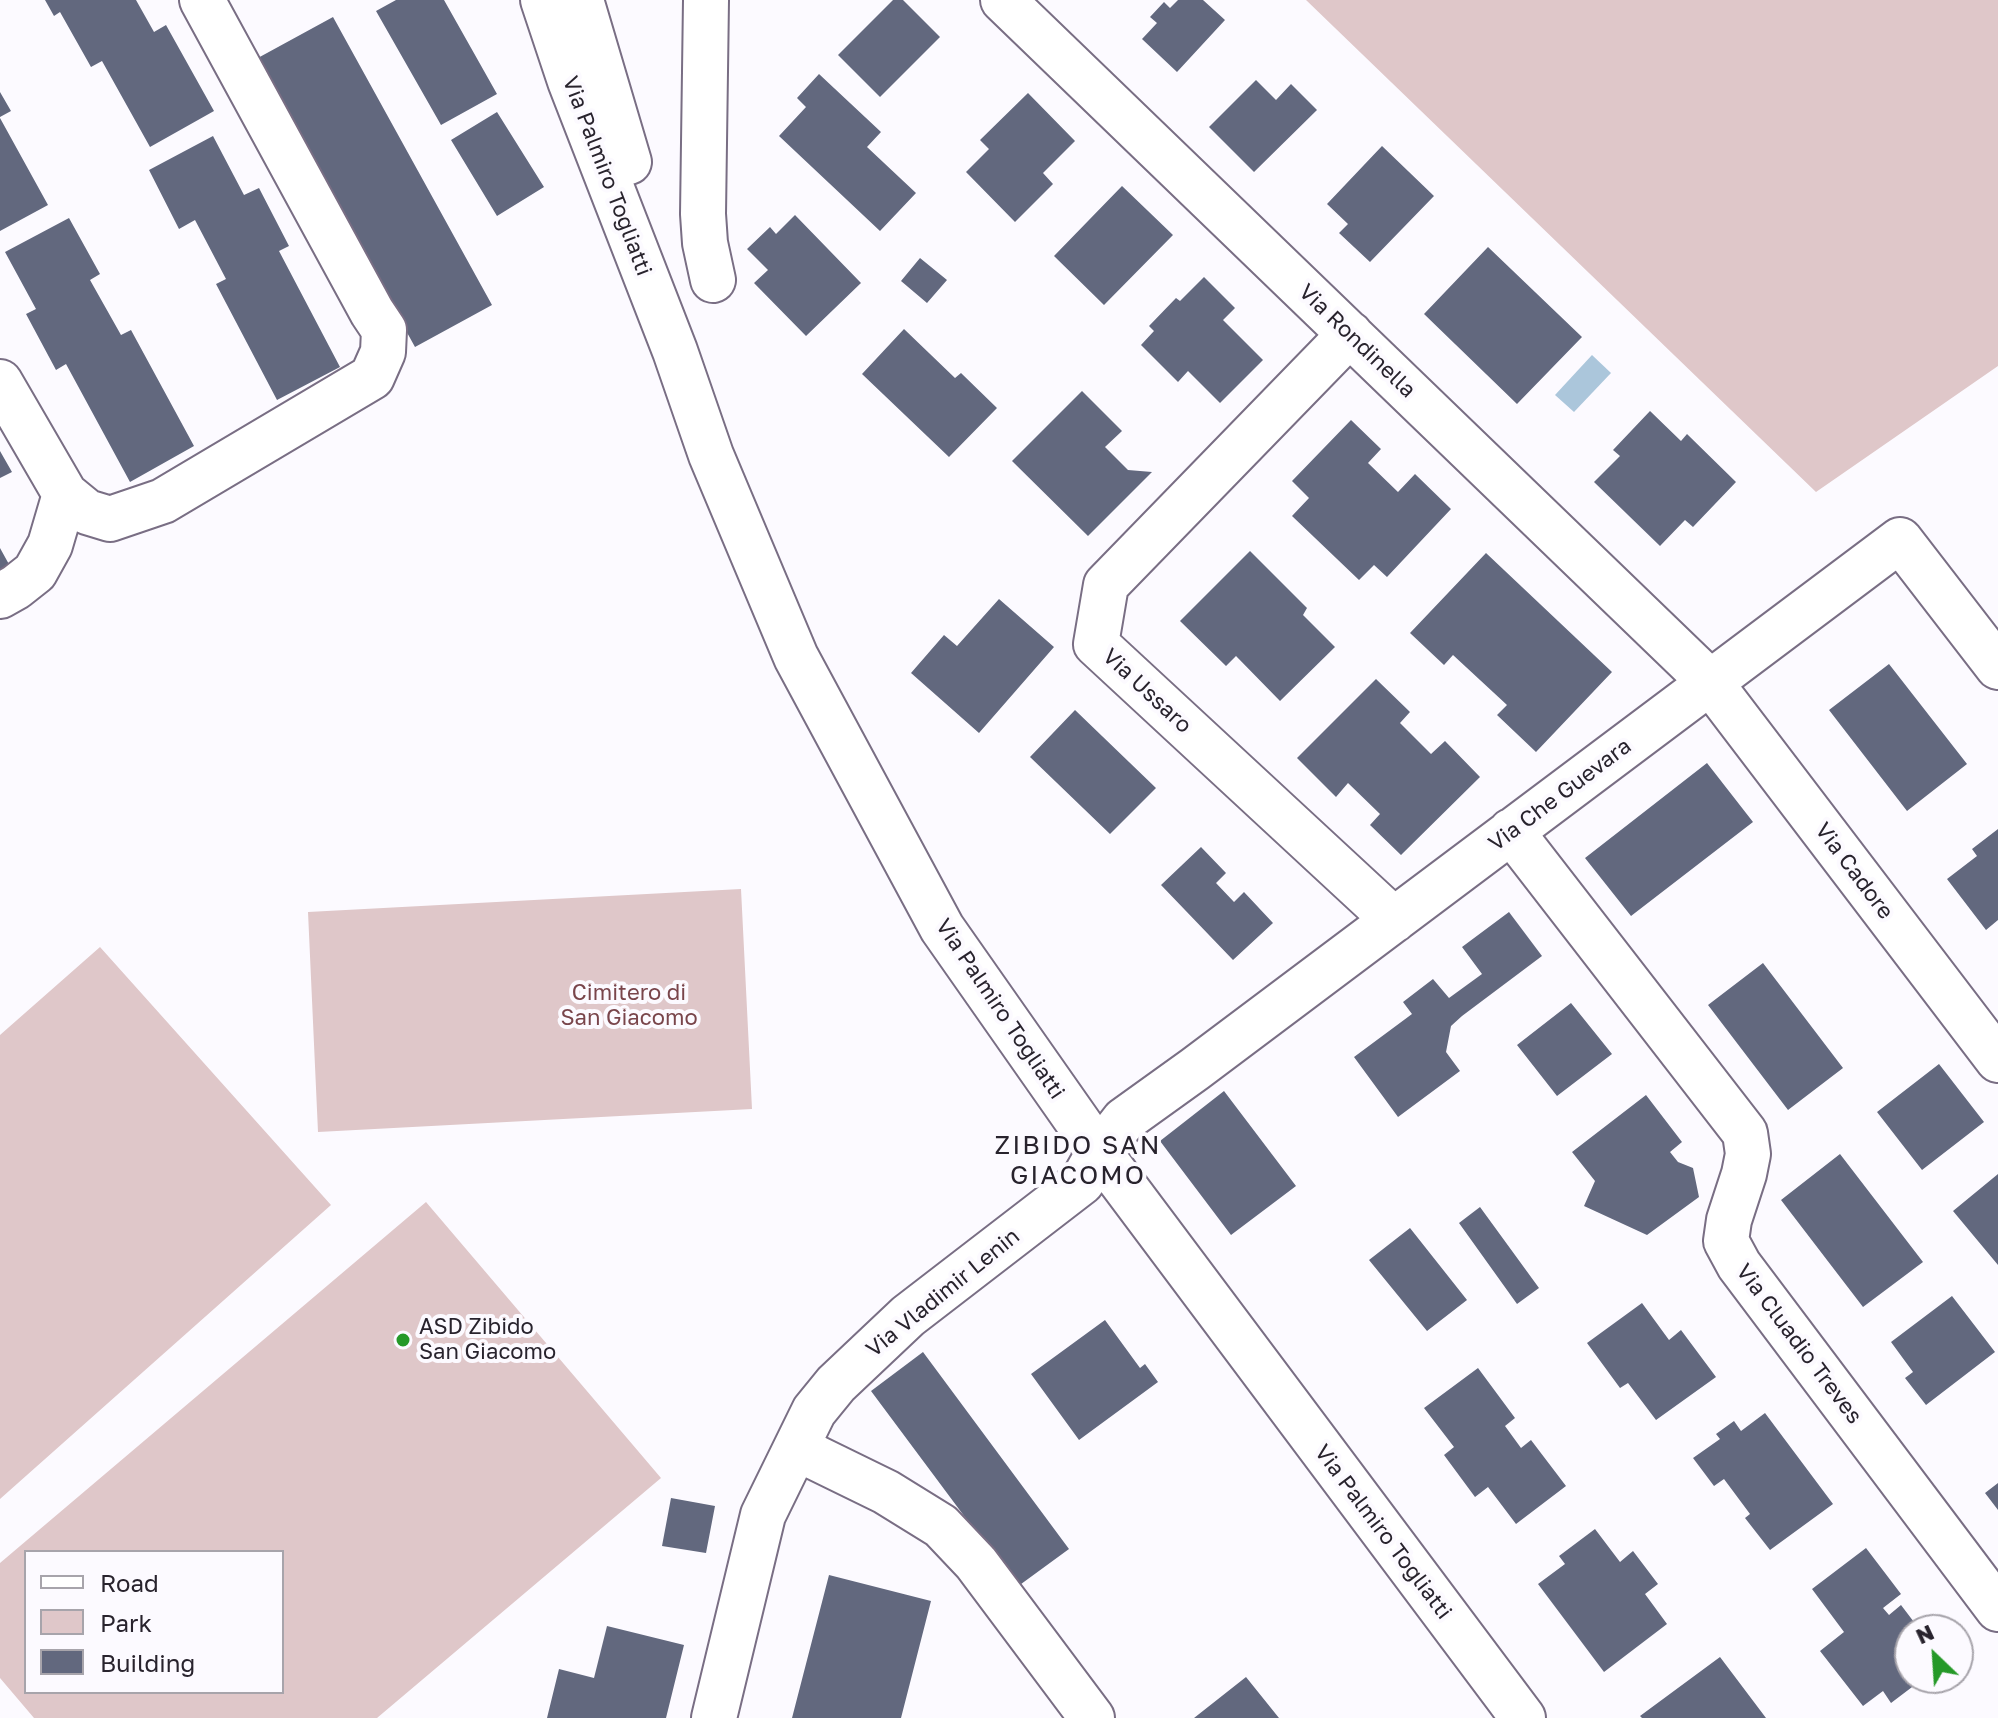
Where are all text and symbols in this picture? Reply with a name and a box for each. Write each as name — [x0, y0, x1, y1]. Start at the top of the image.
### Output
street label: Via Palmiro Togliatti — [557, 73, 657, 279]
street label: Via Rondinella — [1293, 279, 1421, 403]
street label: Via Ussaro — [1097, 643, 1197, 739]
street label: Via Che Guevara — [1484, 733, 1636, 857]
street label: Via Cadore — [1809, 818, 1899, 924]
street label: Via Palmiro Togliatti — [930, 914, 1070, 1104]
park label: Cimitero di San Giacomo — [560, 980, 698, 1032]
district label: ZIBIDO SAN GIACOMO — [995, 1130, 1161, 1192]
street label: Via Vladimir Lenin — [861, 1223, 1025, 1363]
street label: Via Cluadio Treves — [1730, 1259, 1868, 1429]
place label: ASD Zibido San Giacomo — [419, 1314, 556, 1366]
marker: ASD Zibido San Giacomo — [394, 1331, 412, 1349]
street label: Via Palmiro Togliatti — [1309, 1440, 1457, 1624]
legend — [24, 1550, 284, 1694]
text: Road — [100, 1568, 159, 1597]
text: Park — [100, 1608, 152, 1637]
north arrow — [1894, 1614, 1974, 1694]
text: N — [1911, 1618, 1938, 1649]
text: Building — [100, 1648, 195, 1677]

